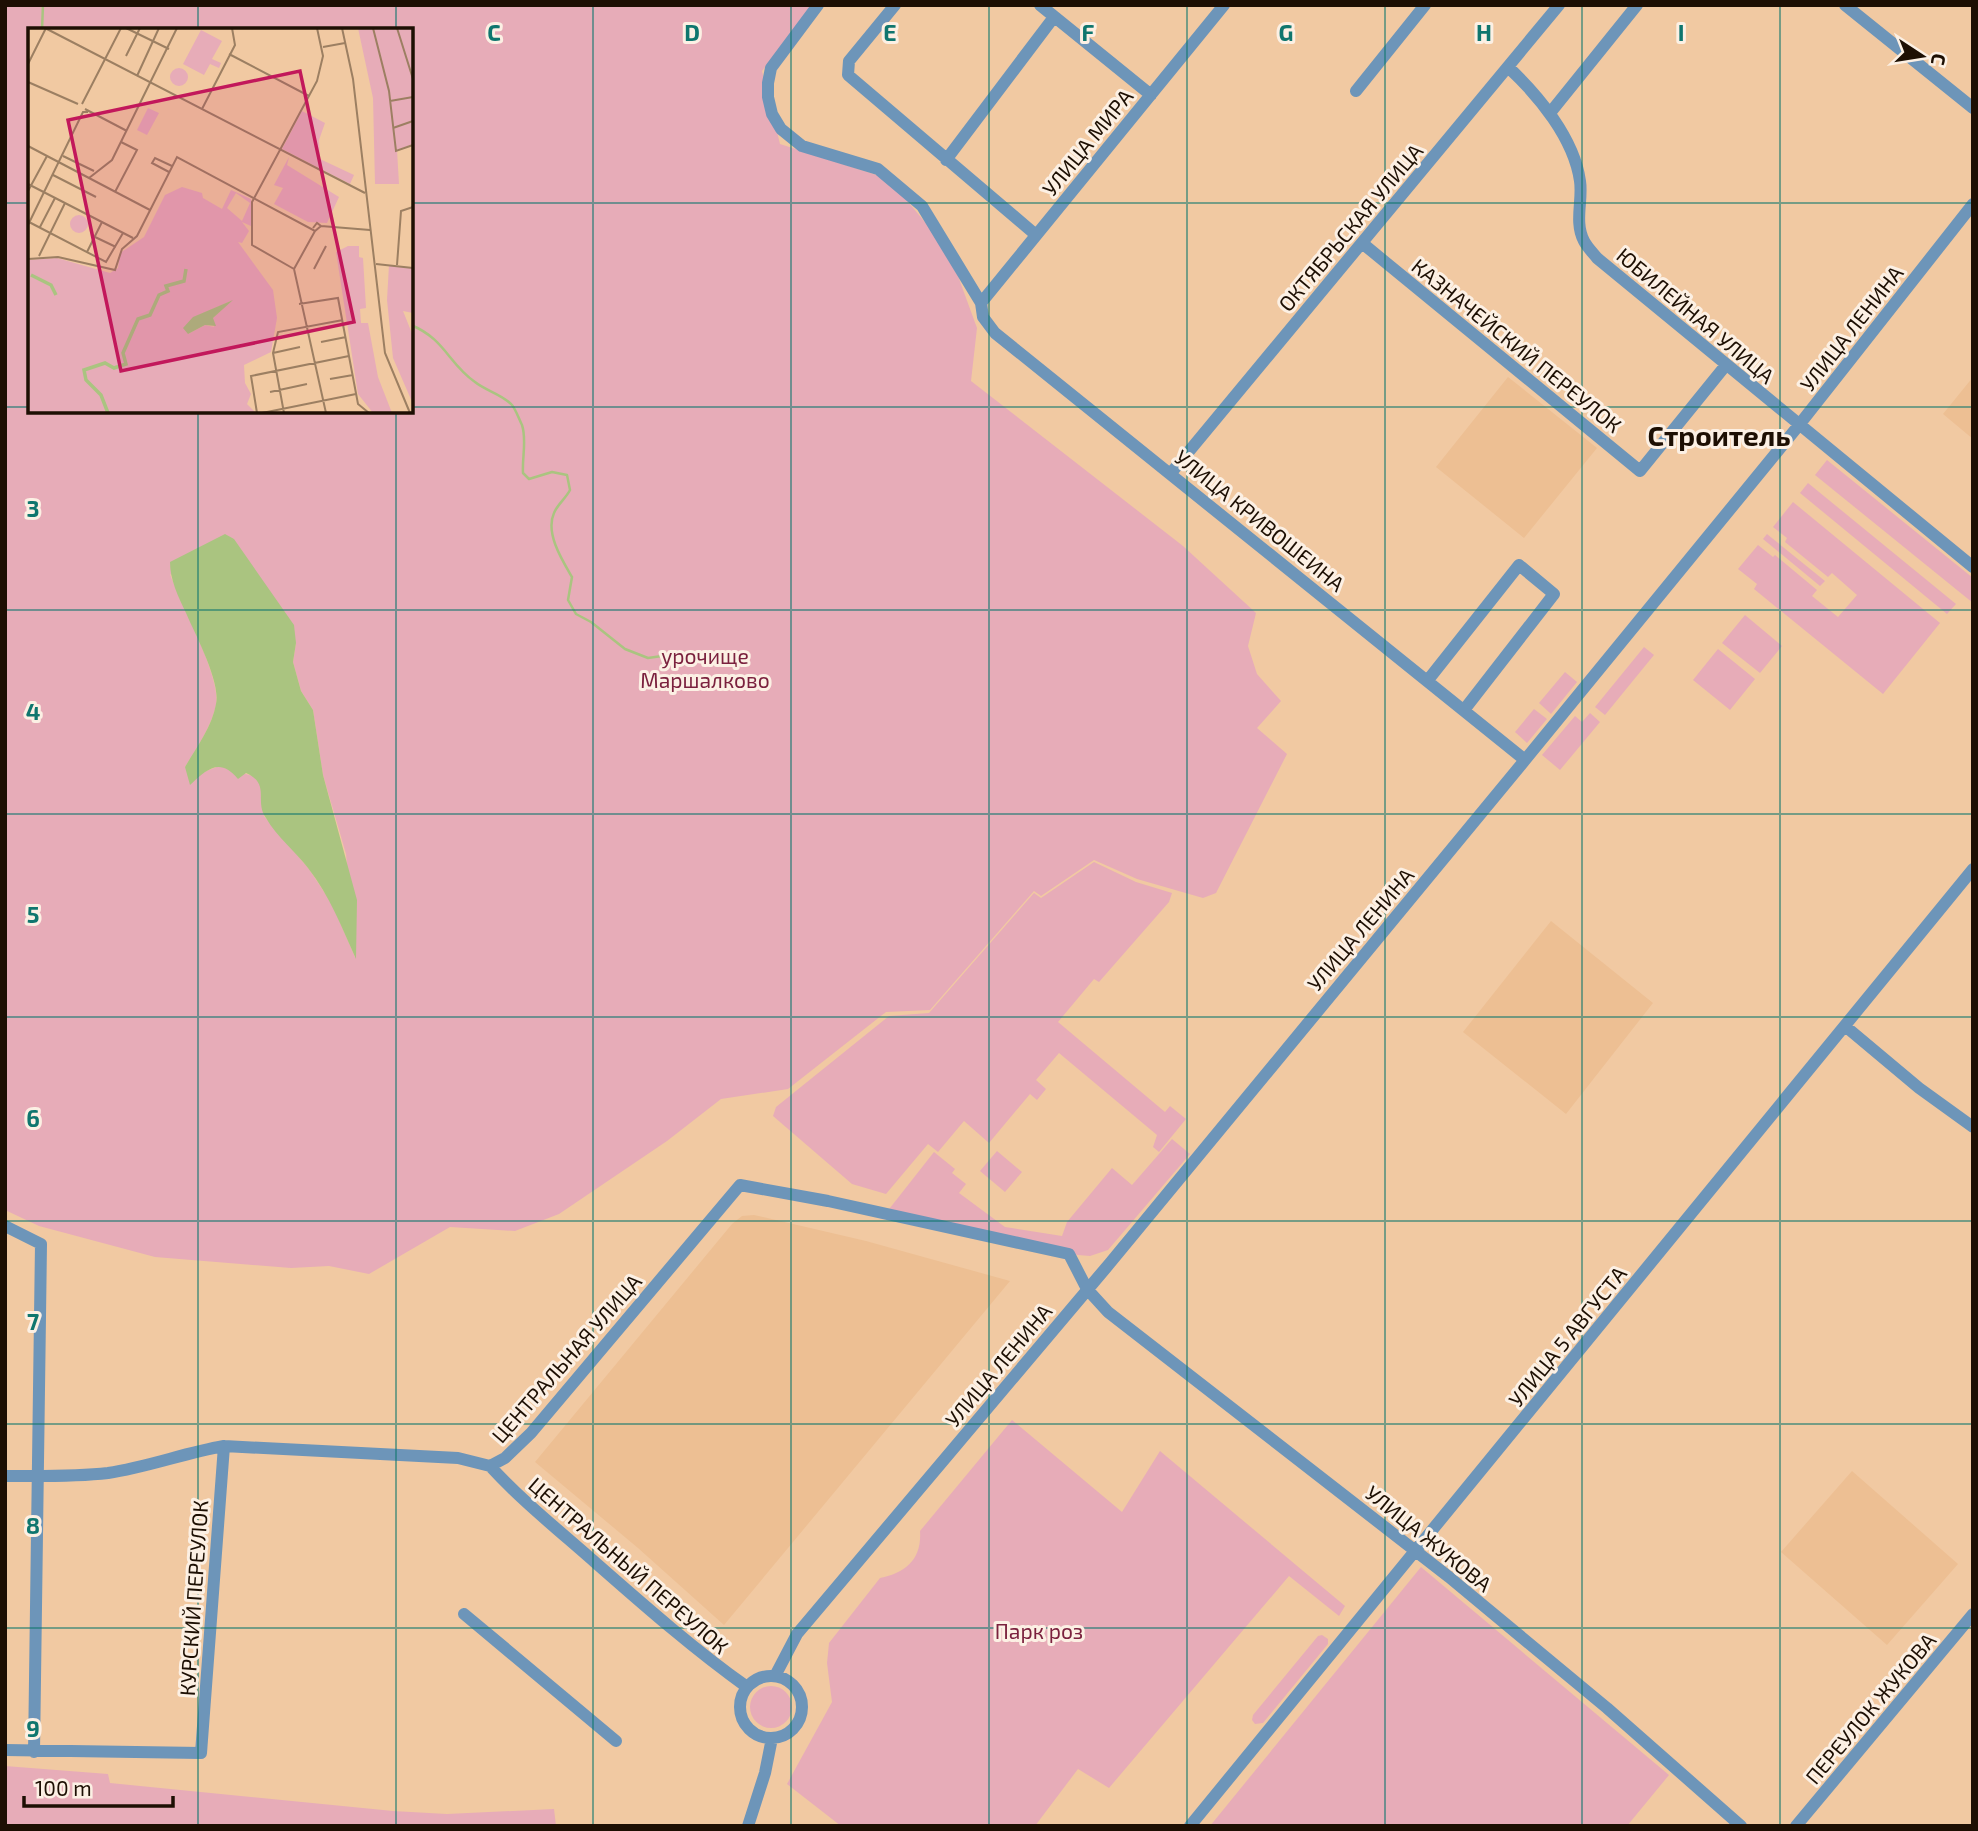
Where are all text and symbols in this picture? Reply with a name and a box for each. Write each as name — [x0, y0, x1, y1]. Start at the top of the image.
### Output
text: C — [487, 18, 501, 46]
text: D — [684, 18, 700, 46]
text: E — [883, 18, 897, 46]
text: F — [1082, 18, 1095, 46]
text: G — [1279, 18, 1293, 46]
text: H — [1476, 18, 1492, 46]
text: I — [1678, 18, 1684, 46]
north arrow — [1887, 21, 1957, 91]
inset map — [28, 28, 413, 413]
text: С — [1927, 52, 1952, 68]
street label: УЛИЦА МИРА — [1036, 84, 1138, 200]
street label: ОКТЯБРЬСКАЯ УЛИЦА — [1273, 138, 1427, 316]
street label: ЮБИЛЕЙНАЯ УЛИЦА — [1612, 242, 1780, 388]
street label: КАЗНАЧЕЙСКИЙ ПЕРЕУЛОК — [1407, 253, 1627, 437]
street label: УЛИЦА ЛЕНИНА — [1794, 260, 1908, 396]
district label: Строитель — [1647, 418, 1791, 452]
street label: УЛИЦА КРИВОШЕИНА — [1170, 444, 1350, 596]
text: 3 — [26, 494, 40, 522]
park label: урочище Маршалково — [640, 643, 770, 692]
text: 4 — [26, 697, 40, 725]
street label: УЛИЦА ЛЕНИНА — [1301, 863, 1419, 995]
text: 5 — [27, 900, 39, 928]
text: 6 — [26, 1104, 40, 1132]
street label: УЛИЦА 5 АВГУСТА — [1503, 1261, 1631, 1411]
street label: ЦЕНТРАЛЬНАЯ УЛИЦА — [486, 1269, 646, 1447]
street label: УЛИЦА ЛЕНИНА — [939, 1299, 1057, 1431]
text: 7 — [27, 1307, 39, 1335]
street label: ЦЕНТРАЛЬНЫЙ ПЕРЕУЛОК — [524, 1472, 734, 1658]
street label: УЛИЦА ЖУКОВА — [1361, 1480, 1497, 1596]
street label: КУРСКИЙ ПЕРЕУЛОК — [174, 1499, 212, 1697]
text: 8 — [26, 1511, 40, 1539]
park label: Парк роз — [995, 1618, 1083, 1643]
street label: ПЕРЕУЛОК ЖУКОВА — [1800, 1627, 1940, 1789]
text: 9 — [26, 1714, 40, 1742]
scale bar — [24, 1764, 173, 1808]
text: 100 m — [35, 1775, 92, 1800]

